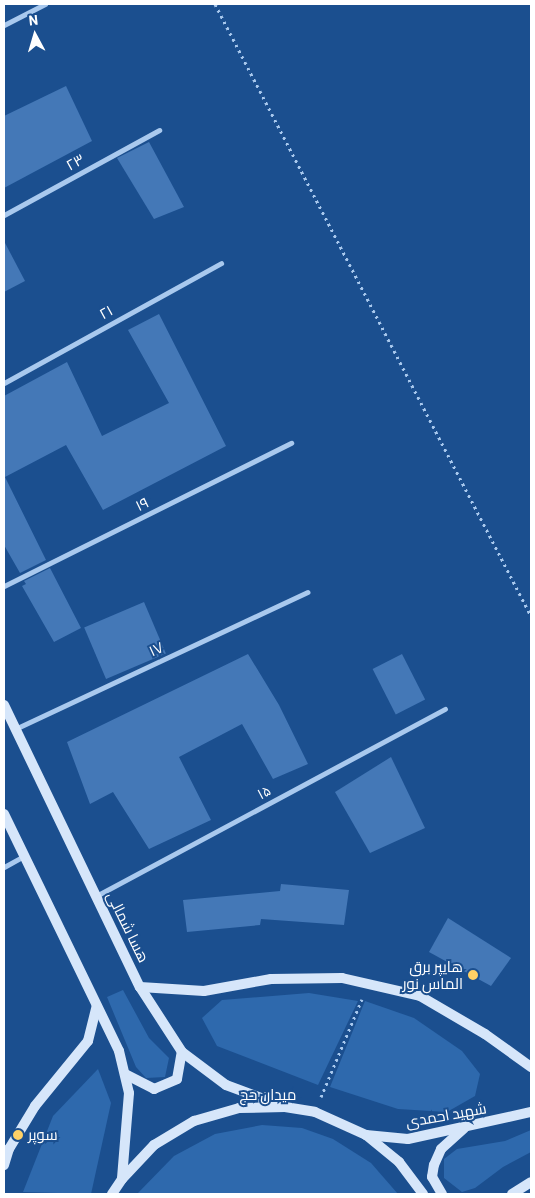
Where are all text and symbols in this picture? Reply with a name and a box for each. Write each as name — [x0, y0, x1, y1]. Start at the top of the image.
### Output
north arrow — [10, 10, 60, 60]
text: N — [28, 11, 39, 29]
street label: ۲۳ — [63, 150, 87, 174]
street label: ۲۱ — [96, 301, 116, 323]
street label: ۱۹ — [132, 493, 152, 515]
street label: ۱۷ — [146, 638, 166, 660]
street label: ۱۵ — [254, 781, 274, 803]
street label: هسا شمالی — [103, 889, 153, 965]
place label: هایپر برق الماس نور — [403, 957, 463, 992]
marker: هایپر برق الماس نور — [467, 969, 479, 981]
street label: میدان حج — [240, 1086, 296, 1104]
street label: شهید احمدی — [404, 1099, 488, 1131]
place label: سوپر — [28, 1126, 58, 1144]
marker: سوپر — [12, 1129, 24, 1141]

